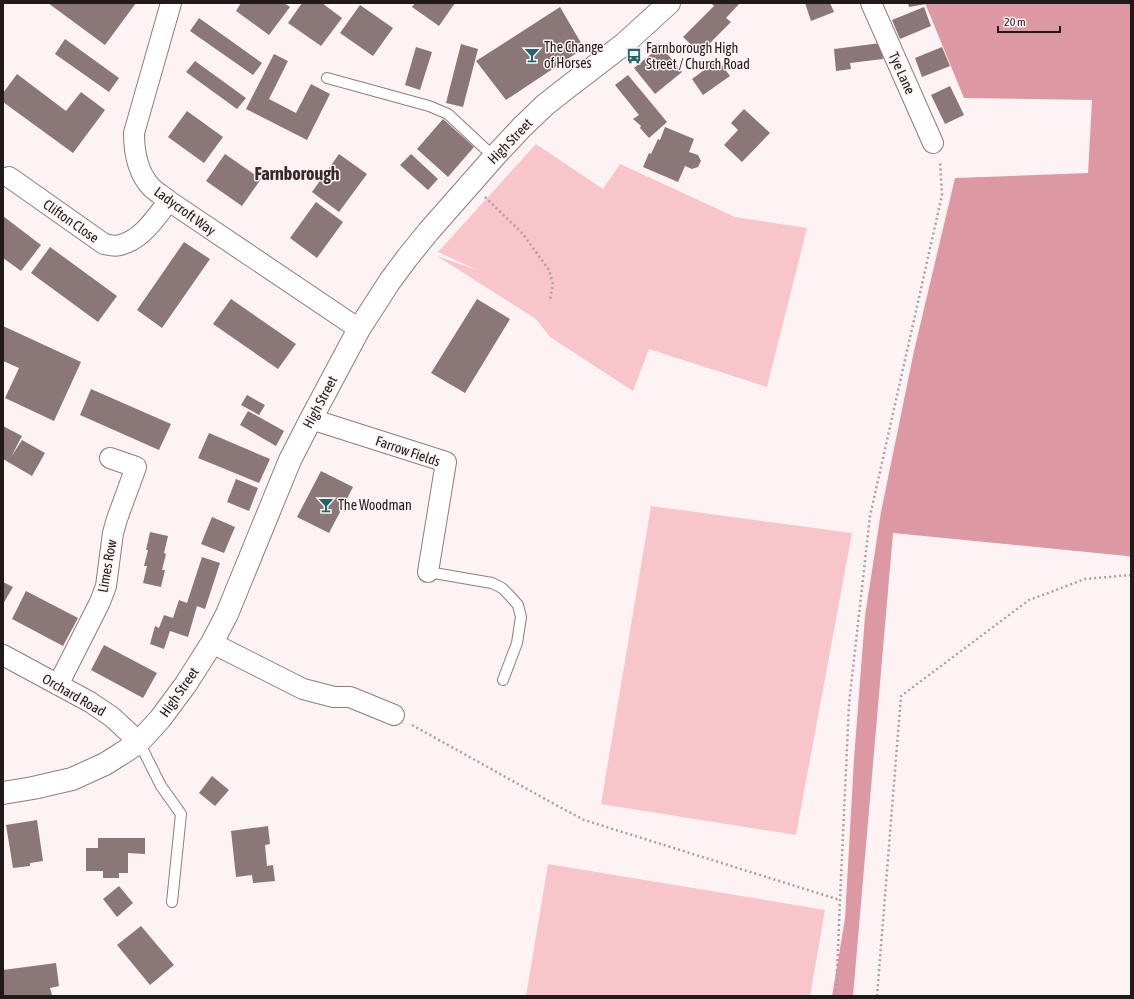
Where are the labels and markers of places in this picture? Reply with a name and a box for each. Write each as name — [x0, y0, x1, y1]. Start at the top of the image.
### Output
place label: The Change of Horses — [544, 39, 603, 71]
place label: Farnborough High Street / Church Road — [646, 40, 750, 72]
bar icon: The Change of Horses — [523, 46, 541, 64]
bus stop icon: Farnborough High Street / Church Road — [625, 47, 643, 65]
bar icon: The Woodman — [317, 496, 335, 514]
place label: The Woodman — [338, 497, 412, 513]

